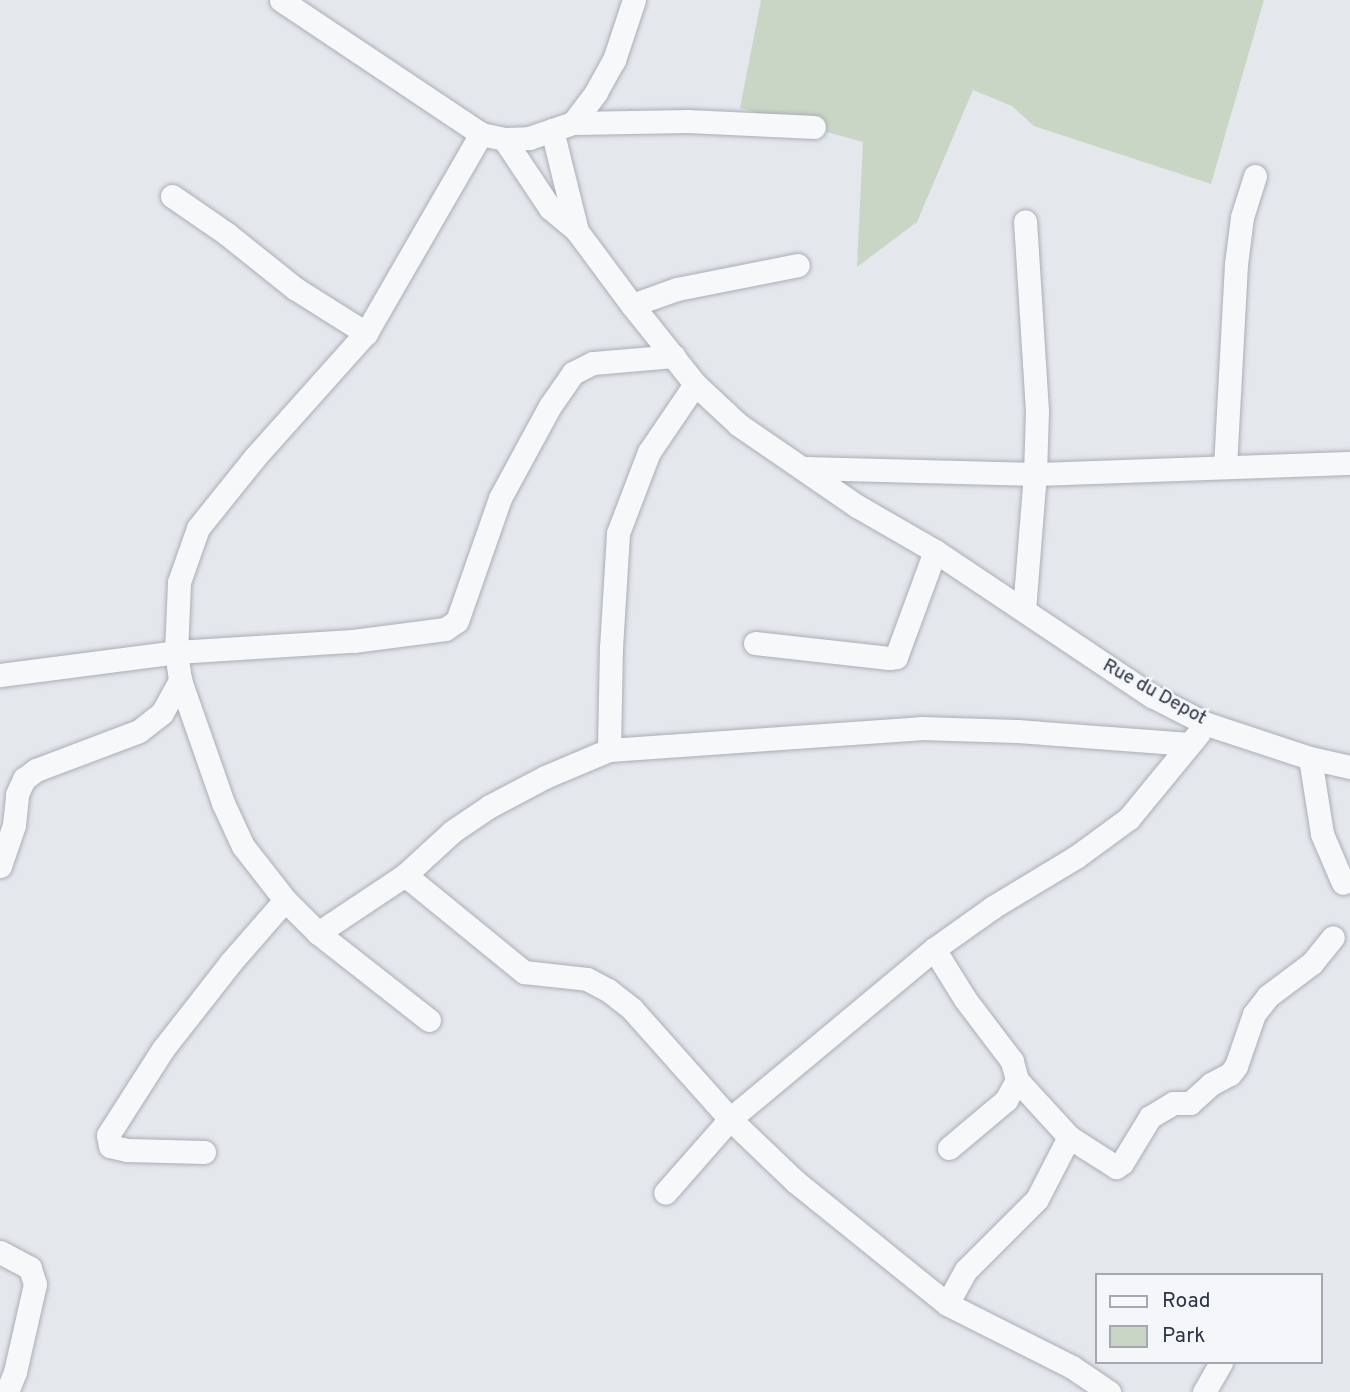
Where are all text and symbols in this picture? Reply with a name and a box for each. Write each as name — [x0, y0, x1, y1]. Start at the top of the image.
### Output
street label: Rue du Depot — [1098, 655, 1210, 731]
legend — [1094, 1273, 1322, 1364]
text: Road — [1162, 1288, 1211, 1315]
text: Park — [1162, 1323, 1205, 1350]

